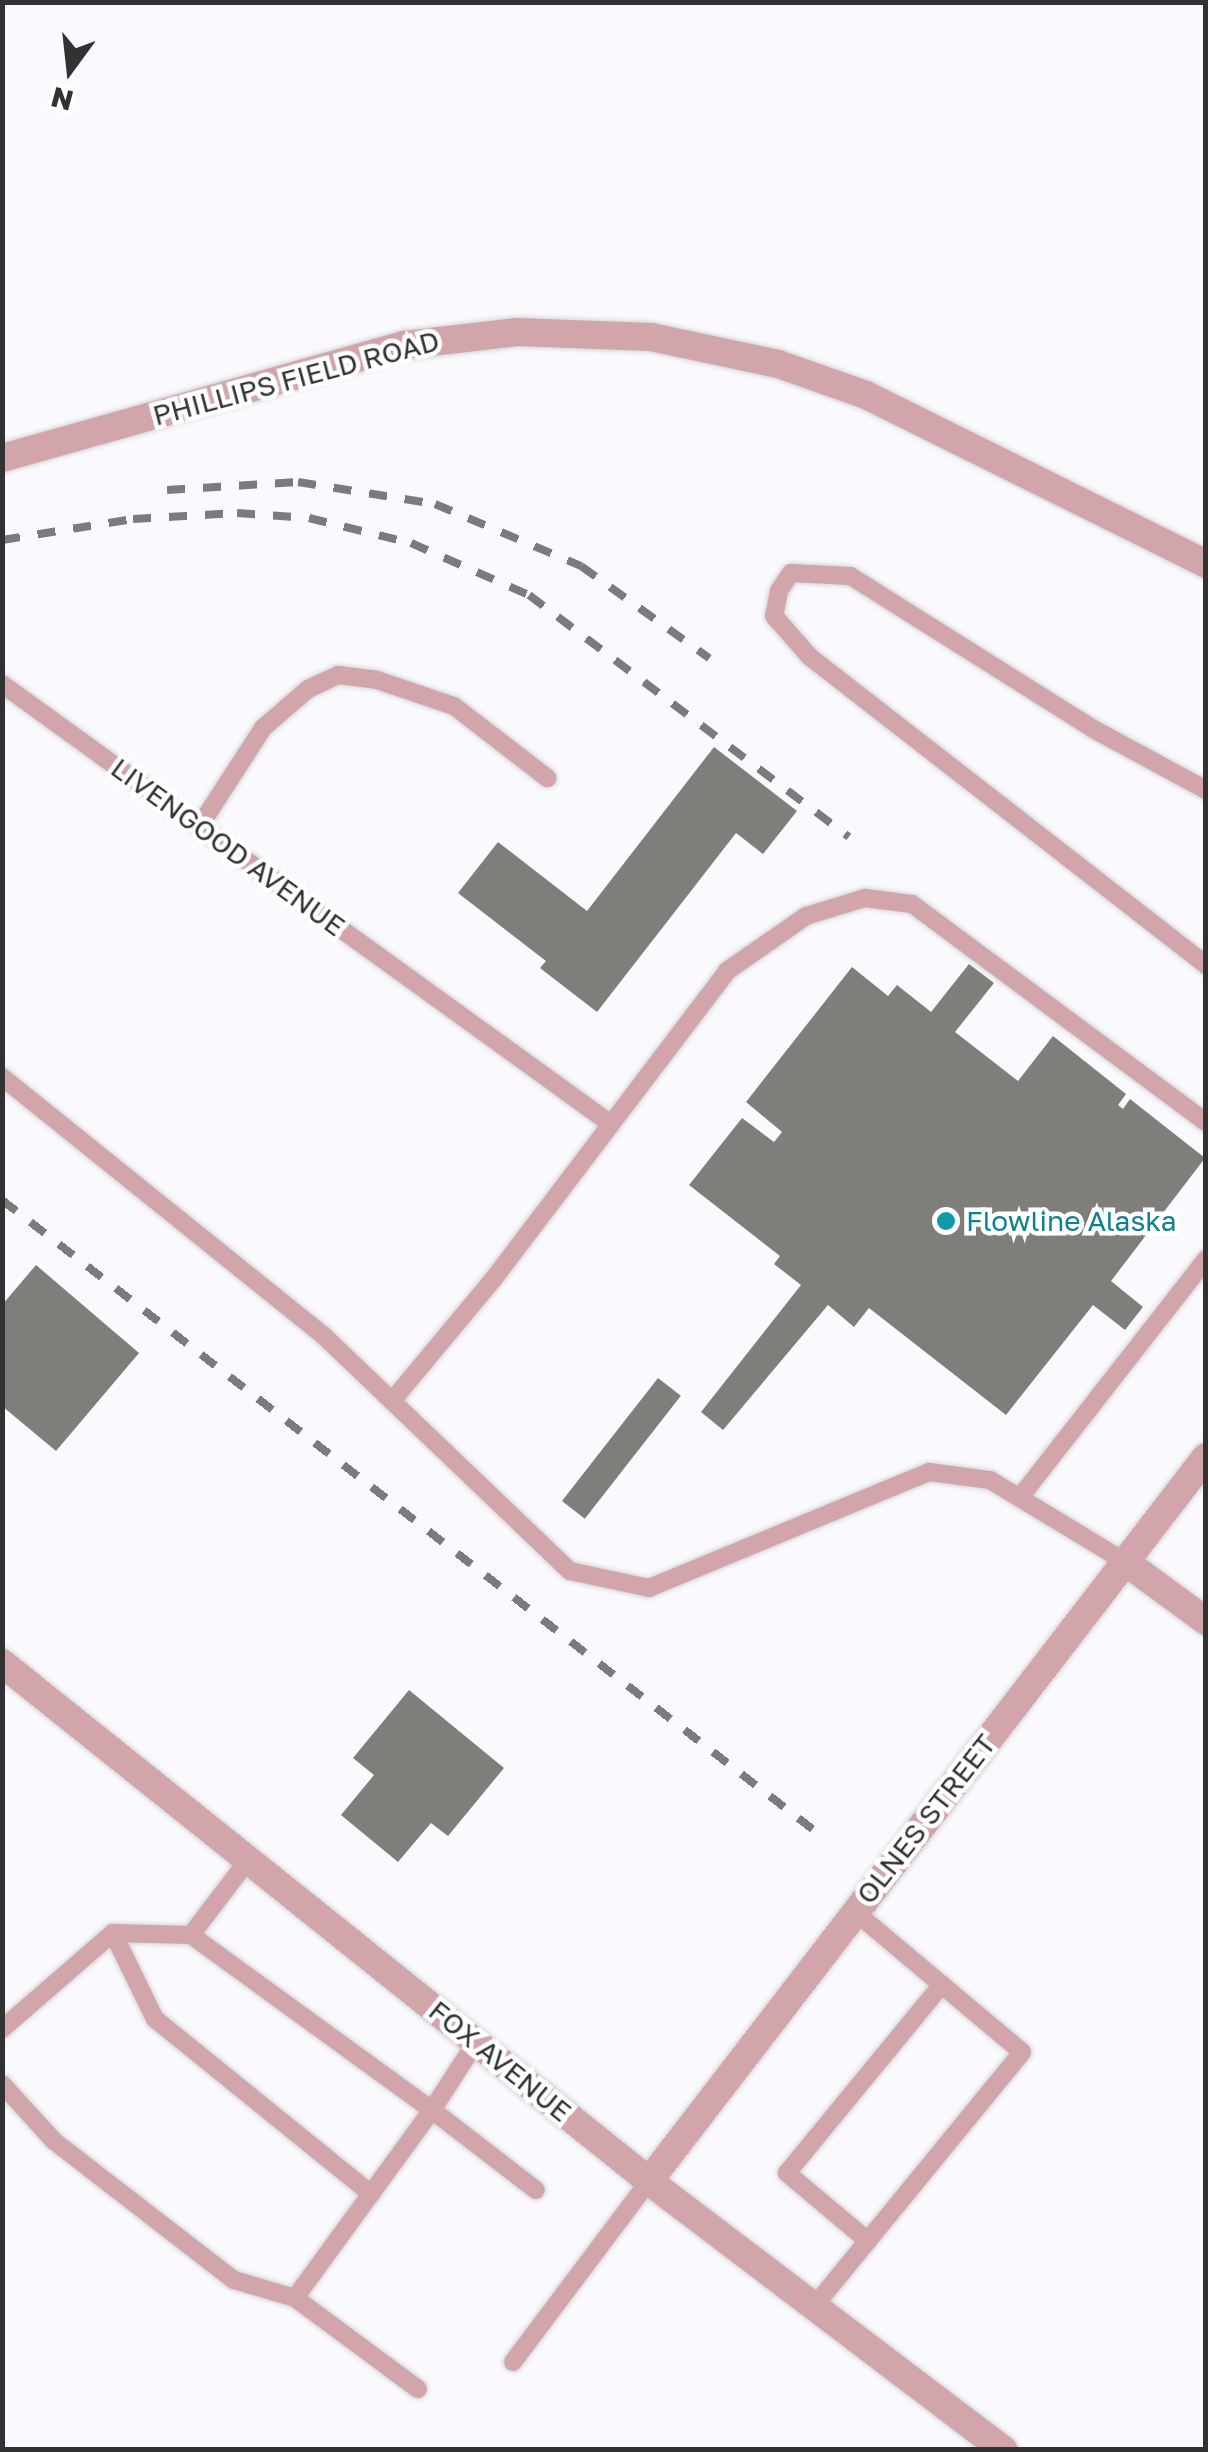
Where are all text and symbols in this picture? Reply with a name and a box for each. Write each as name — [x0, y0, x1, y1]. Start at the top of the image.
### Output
north arrow — [20, 20, 120, 120]
text: N — [48, 81, 77, 118]
street label: PHILLIPS FIELD ROAD — [149, 324, 443, 432]
street label: LIVENGOOD AVENUE — [105, 751, 351, 943]
place label: Flowline Alaska — [966, 1204, 1177, 1238]
marker: Flowline Alaska — [935, 1210, 957, 1232]
street label: OLNES STREET — [849, 1728, 1003, 1910]
street label: FOX AVENUE — [422, 1993, 578, 2129]

